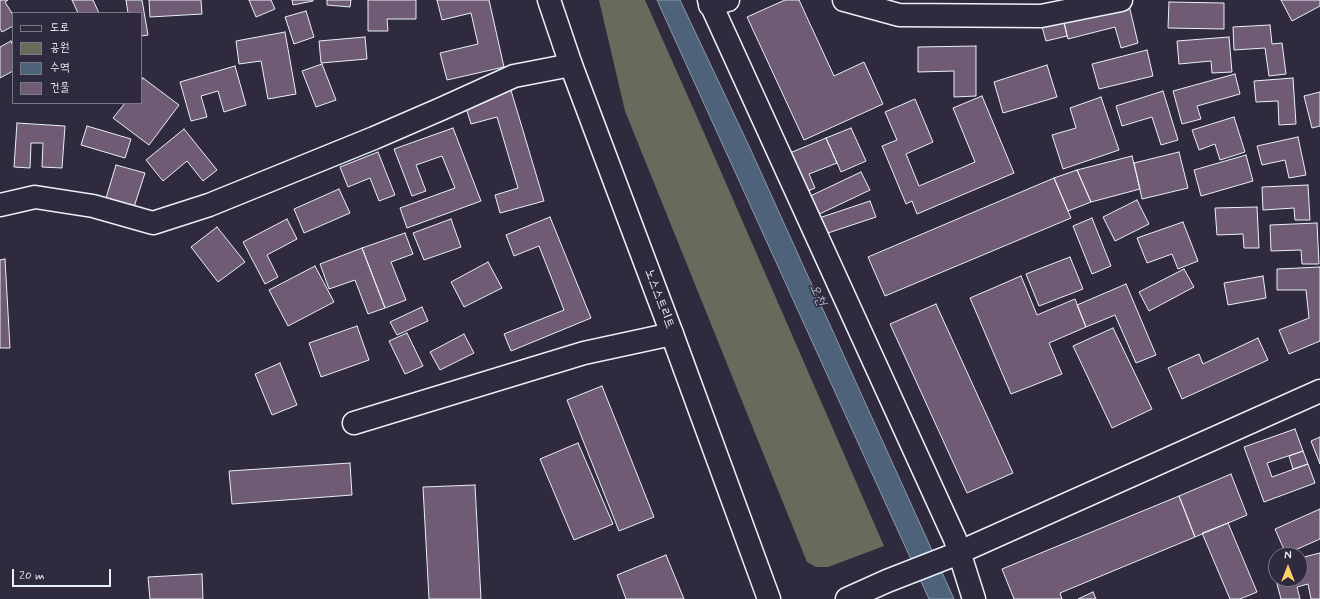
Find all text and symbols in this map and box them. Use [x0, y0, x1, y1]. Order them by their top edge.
legend [12, 12, 142, 104]
text: 도로 [50, 20, 69, 36]
text: 공원 [50, 40, 69, 56]
text: 수역 [50, 60, 69, 76]
text: 건물 [50, 80, 69, 96]
street label: 노스스트리트 [640, 267, 678, 331]
water label: 오천 [805, 281, 829, 309]
north arrow [1268, 547, 1308, 587]
text: N [1284, 549, 1292, 563]
scale bar [14, 561, 113, 587]
text: 20 m [19, 568, 45, 584]

